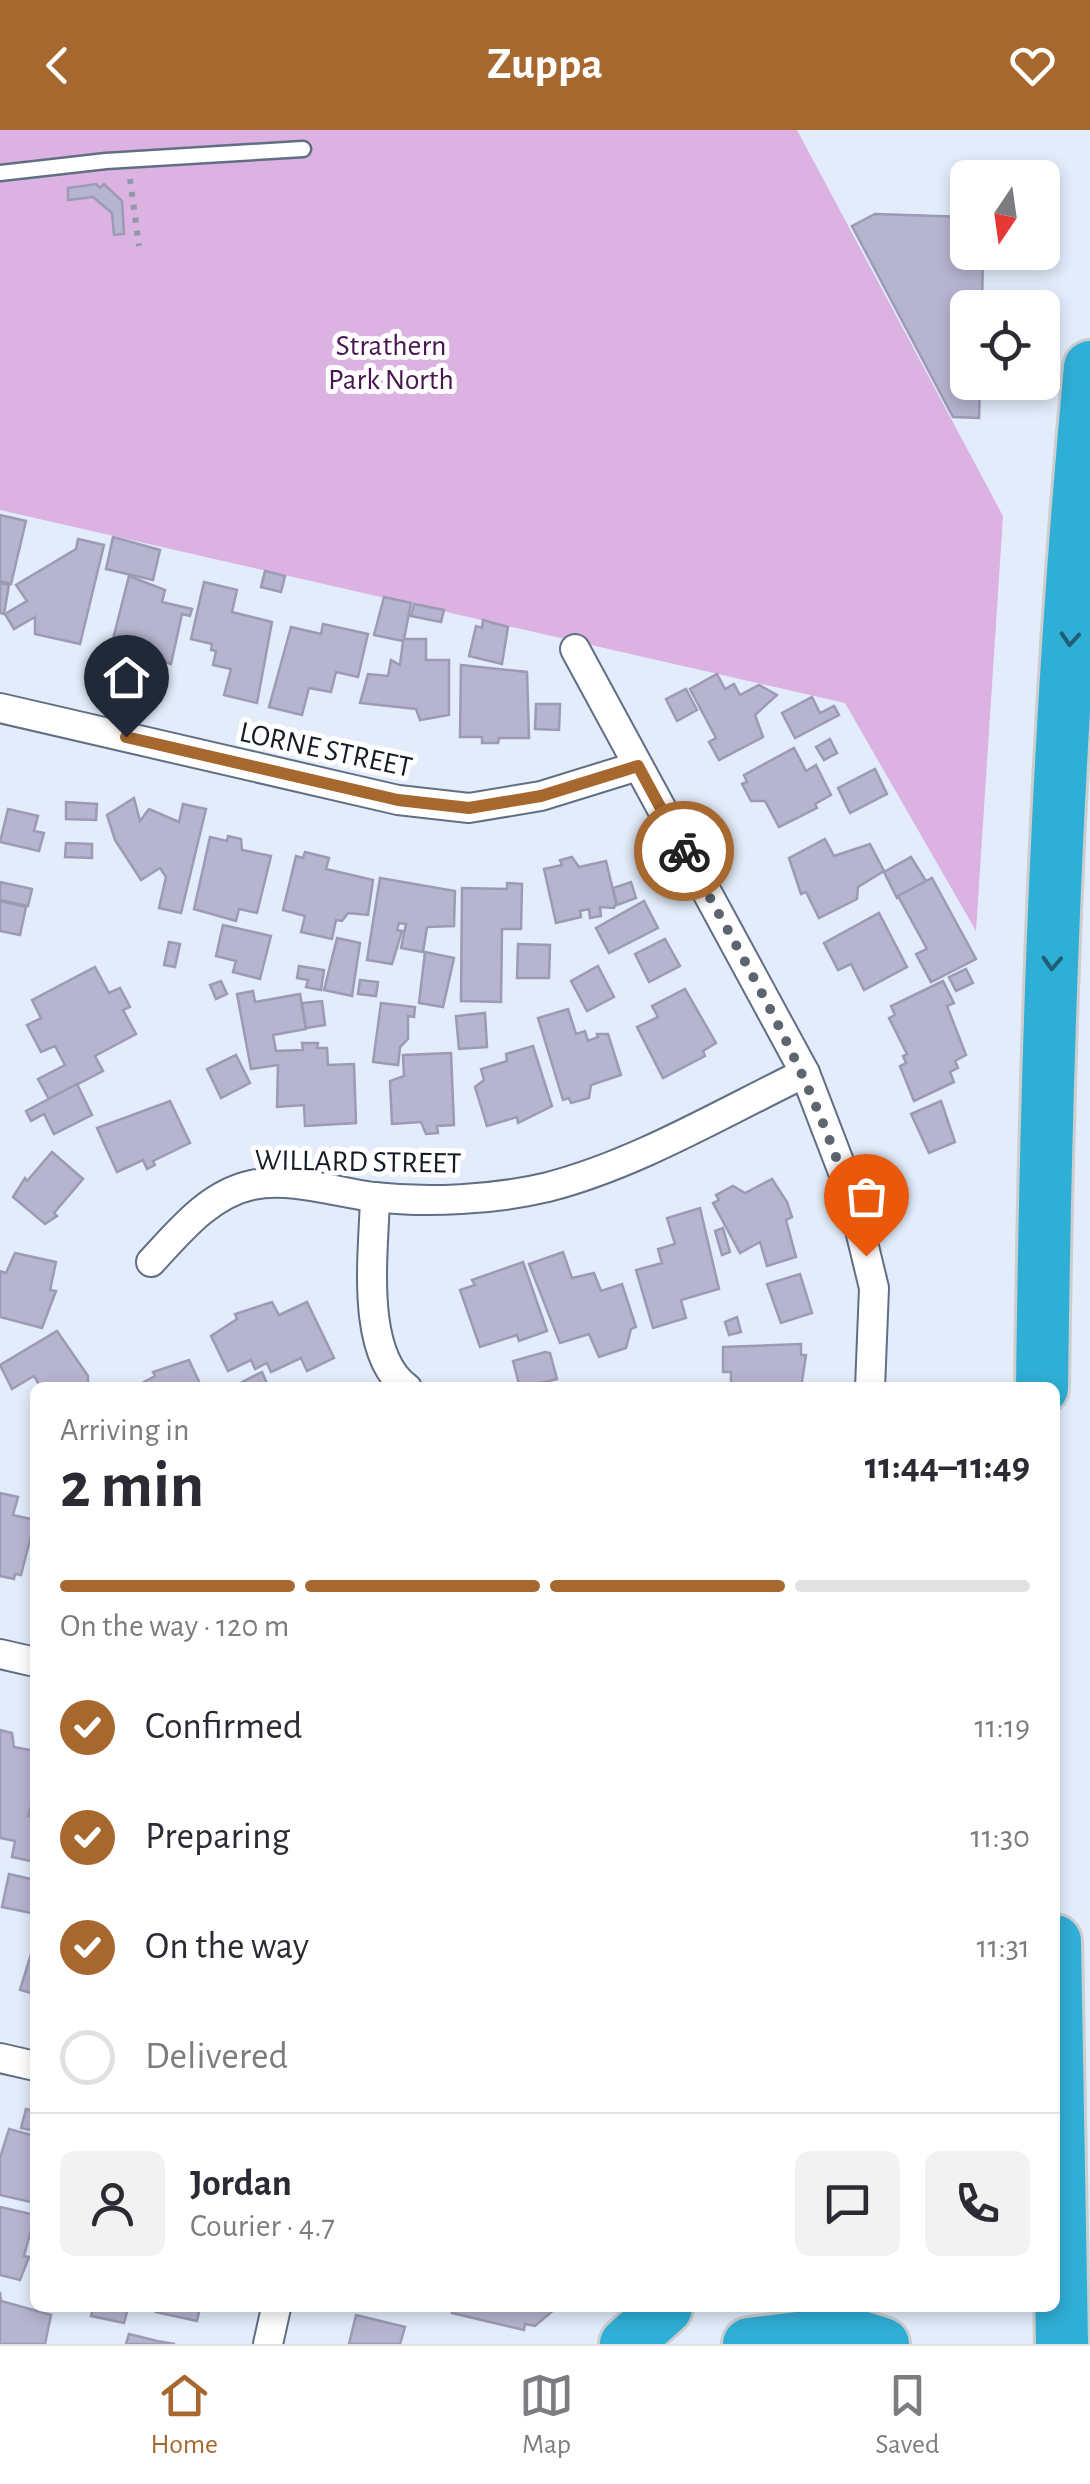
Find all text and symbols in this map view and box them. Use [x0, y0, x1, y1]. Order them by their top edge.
icon: back [30, 38, 85, 93]
icon: heart [1005, 38, 1060, 93]
text: Zuppa [487, 42, 603, 87]
north arrow [950, 160, 1060, 270]
map controls [950, 160, 1060, 400]
button: locate [950, 290, 1060, 400]
park label: Strathern Park North [328, 331, 454, 395]
one-way arrow [1060, 631, 1082, 647]
pin [84, 635, 169, 738]
icon: home [99, 650, 154, 705]
street label: LORNE STREET [237, 717, 415, 783]
courier [634, 801, 734, 901]
icon: bike [657, 824, 712, 879]
one-way arrow [1041, 956, 1062, 971]
street label: WILLARD STREET [254, 1145, 462, 1179]
pin [824, 1154, 909, 1257]
icon: bag [839, 1169, 894, 1224]
text: Arriving in [60, 1414, 189, 1446]
text: 11:44–11:49 [865, 1448, 1030, 1486]
text: 2 min [60, 1454, 204, 1519]
text: On the way · 120 m [60, 1610, 289, 1642]
icon: check [60, 1700, 115, 1755]
text: Confirmed [145, 1708, 302, 1746]
text: 11:19 [975, 1711, 1030, 1743]
icon: check [60, 1810, 115, 1865]
text: Preparing [145, 1818, 290, 1856]
text: 11:30 [971, 1821, 1030, 1853]
icon: check [60, 1920, 115, 1975]
text: On the way [145, 1928, 309, 1966]
text: 11:31 [976, 1931, 1030, 1963]
text: Delivered [145, 2038, 288, 2076]
button: person [60, 2151, 165, 2256]
button: chat [795, 2151, 900, 2256]
button: phone [925, 2151, 1030, 2256]
text: Jordan [190, 2165, 292, 2203]
text: Courier · 4.7 [190, 2210, 335, 2242]
tab: Home [151, 2368, 218, 2462]
tab: Map [519, 2368, 574, 2462]
tab: Saved [875, 2368, 939, 2462]

